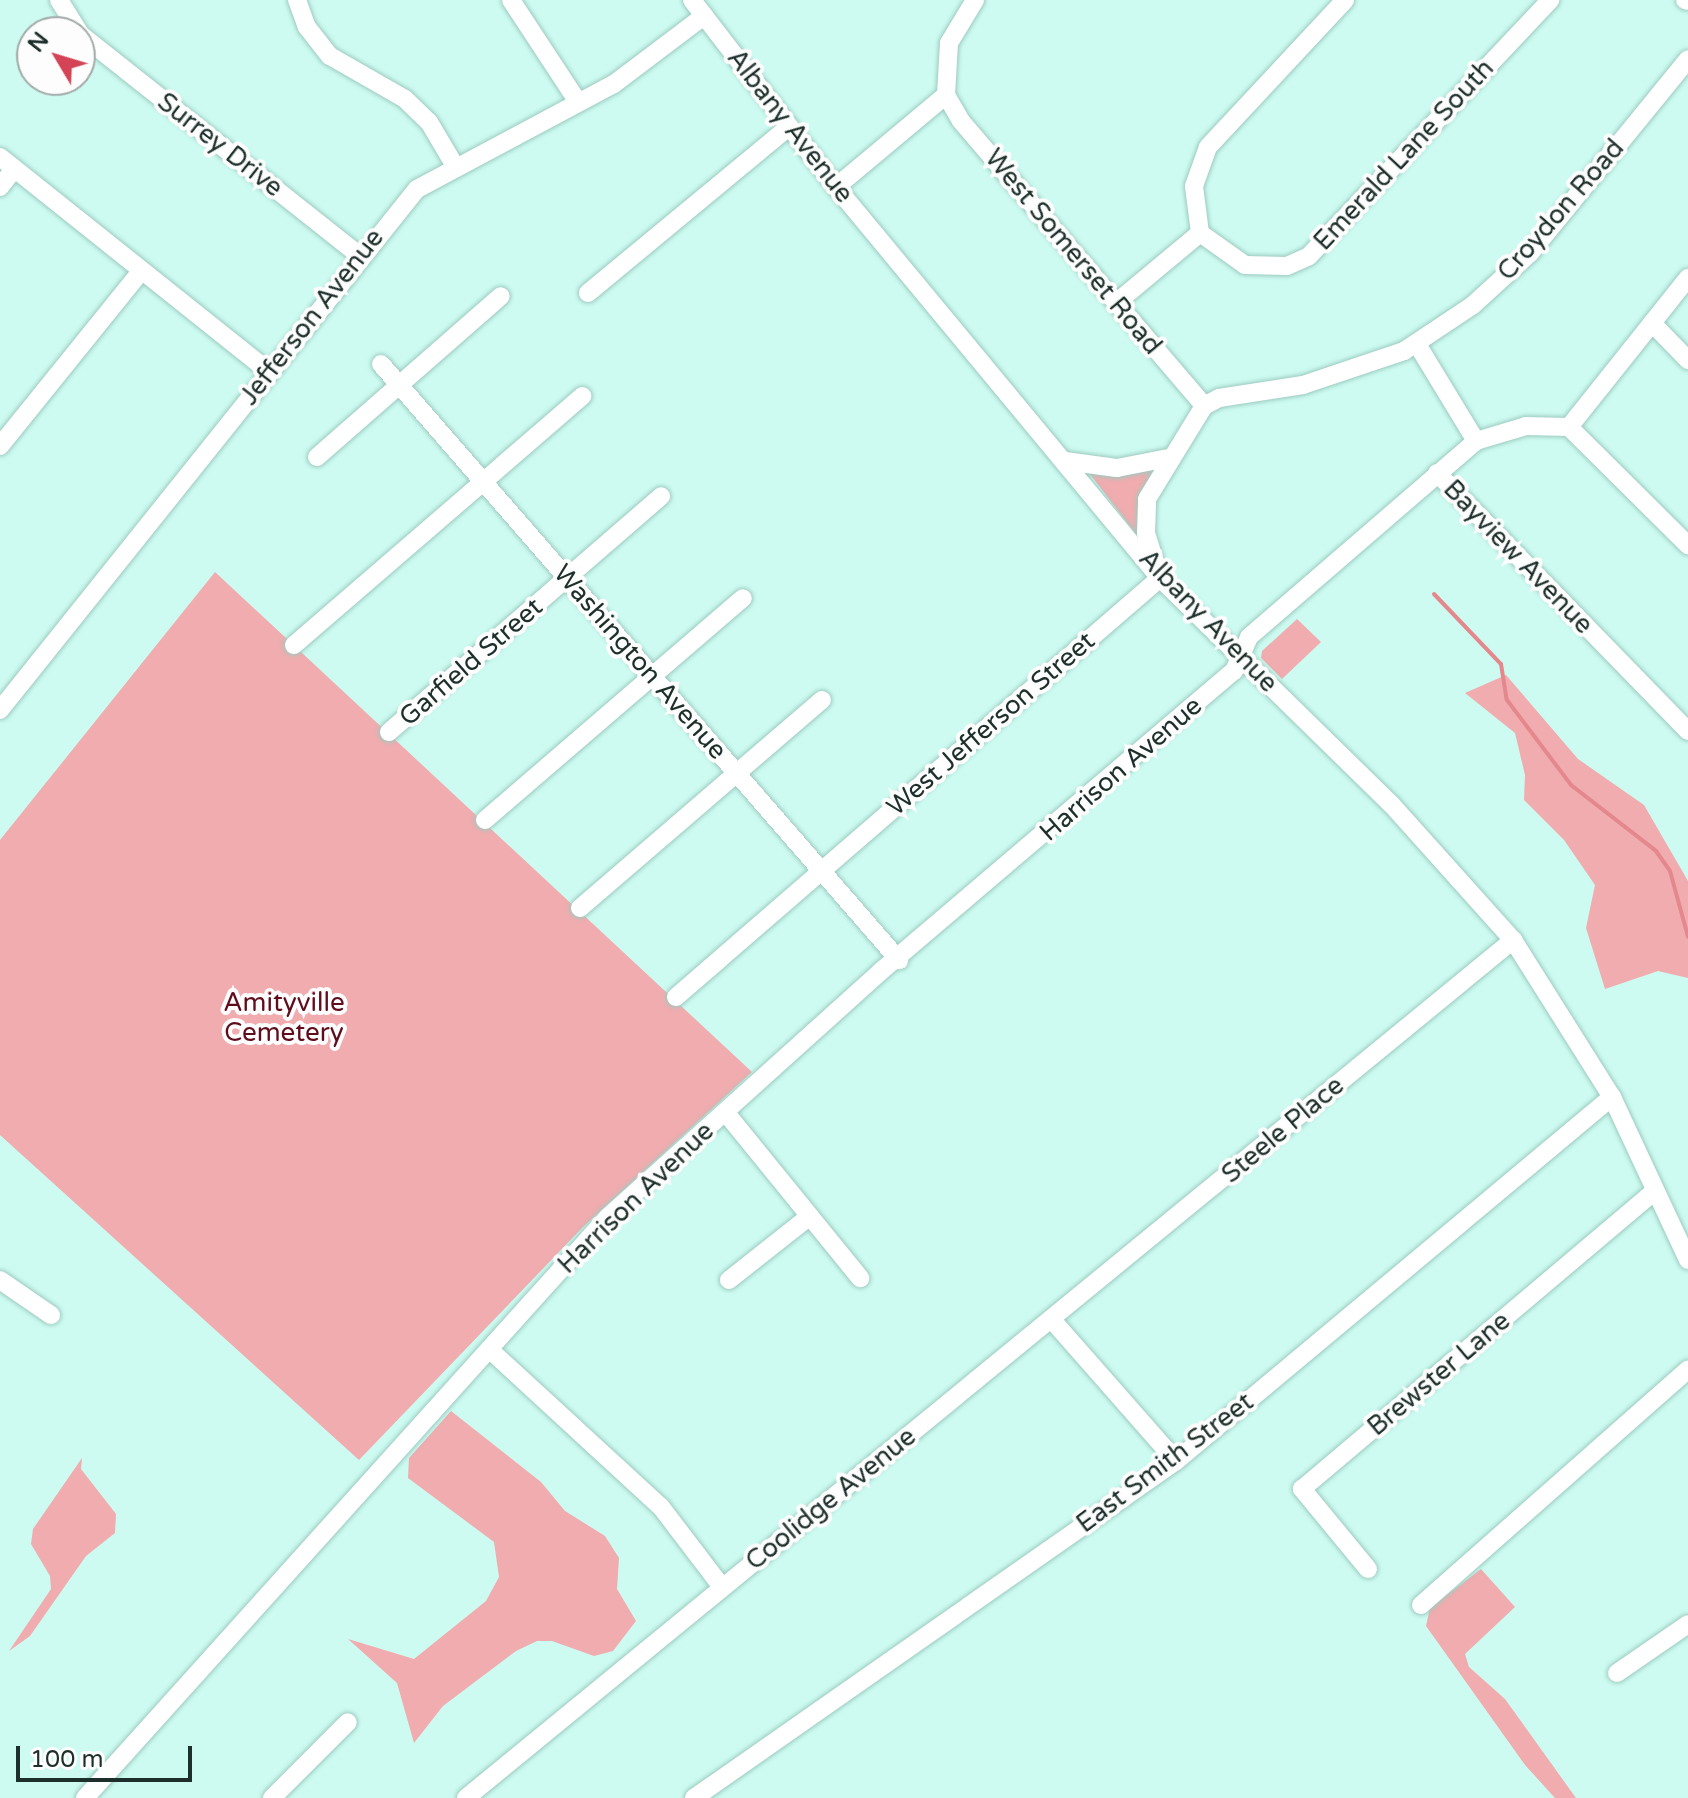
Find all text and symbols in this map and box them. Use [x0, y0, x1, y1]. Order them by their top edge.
north arrow [16, 16, 96, 96]
text: N [23, 27, 54, 57]
street label: Albany Avenue [720, 43, 860, 209]
street label: Emerald Lane South [1308, 53, 1500, 257]
street label: Surrey Drive [151, 86, 289, 204]
street label: Croydon Road [1491, 133, 1631, 287]
street label: West Somerset Road [978, 143, 1168, 361]
street label: Jefferson Avenue [234, 223, 390, 411]
street label: Bayview Avenue [1437, 474, 1599, 640]
street label: Albany Avenue [1132, 543, 1284, 699]
street label: Washington Avenue [547, 558, 733, 766]
street label: Garfield Street [393, 591, 549, 733]
street label: West Jefferson Street [881, 625, 1101, 823]
street label: Harrison Avenue [1034, 690, 1208, 848]
park label: Amityville Cemetery [223, 987, 345, 1048]
street label: Steele Place [1216, 1070, 1350, 1190]
street label: Harrison Avenue [552, 1116, 720, 1280]
street label: Brewster Lane [1361, 1305, 1517, 1443]
street label: East Smith Street [1071, 1386, 1259, 1540]
street label: Coolidge Avenue [740, 1421, 922, 1577]
scale bar [20, 1730, 196, 1780]
text: 100 m [30, 1745, 104, 1774]

